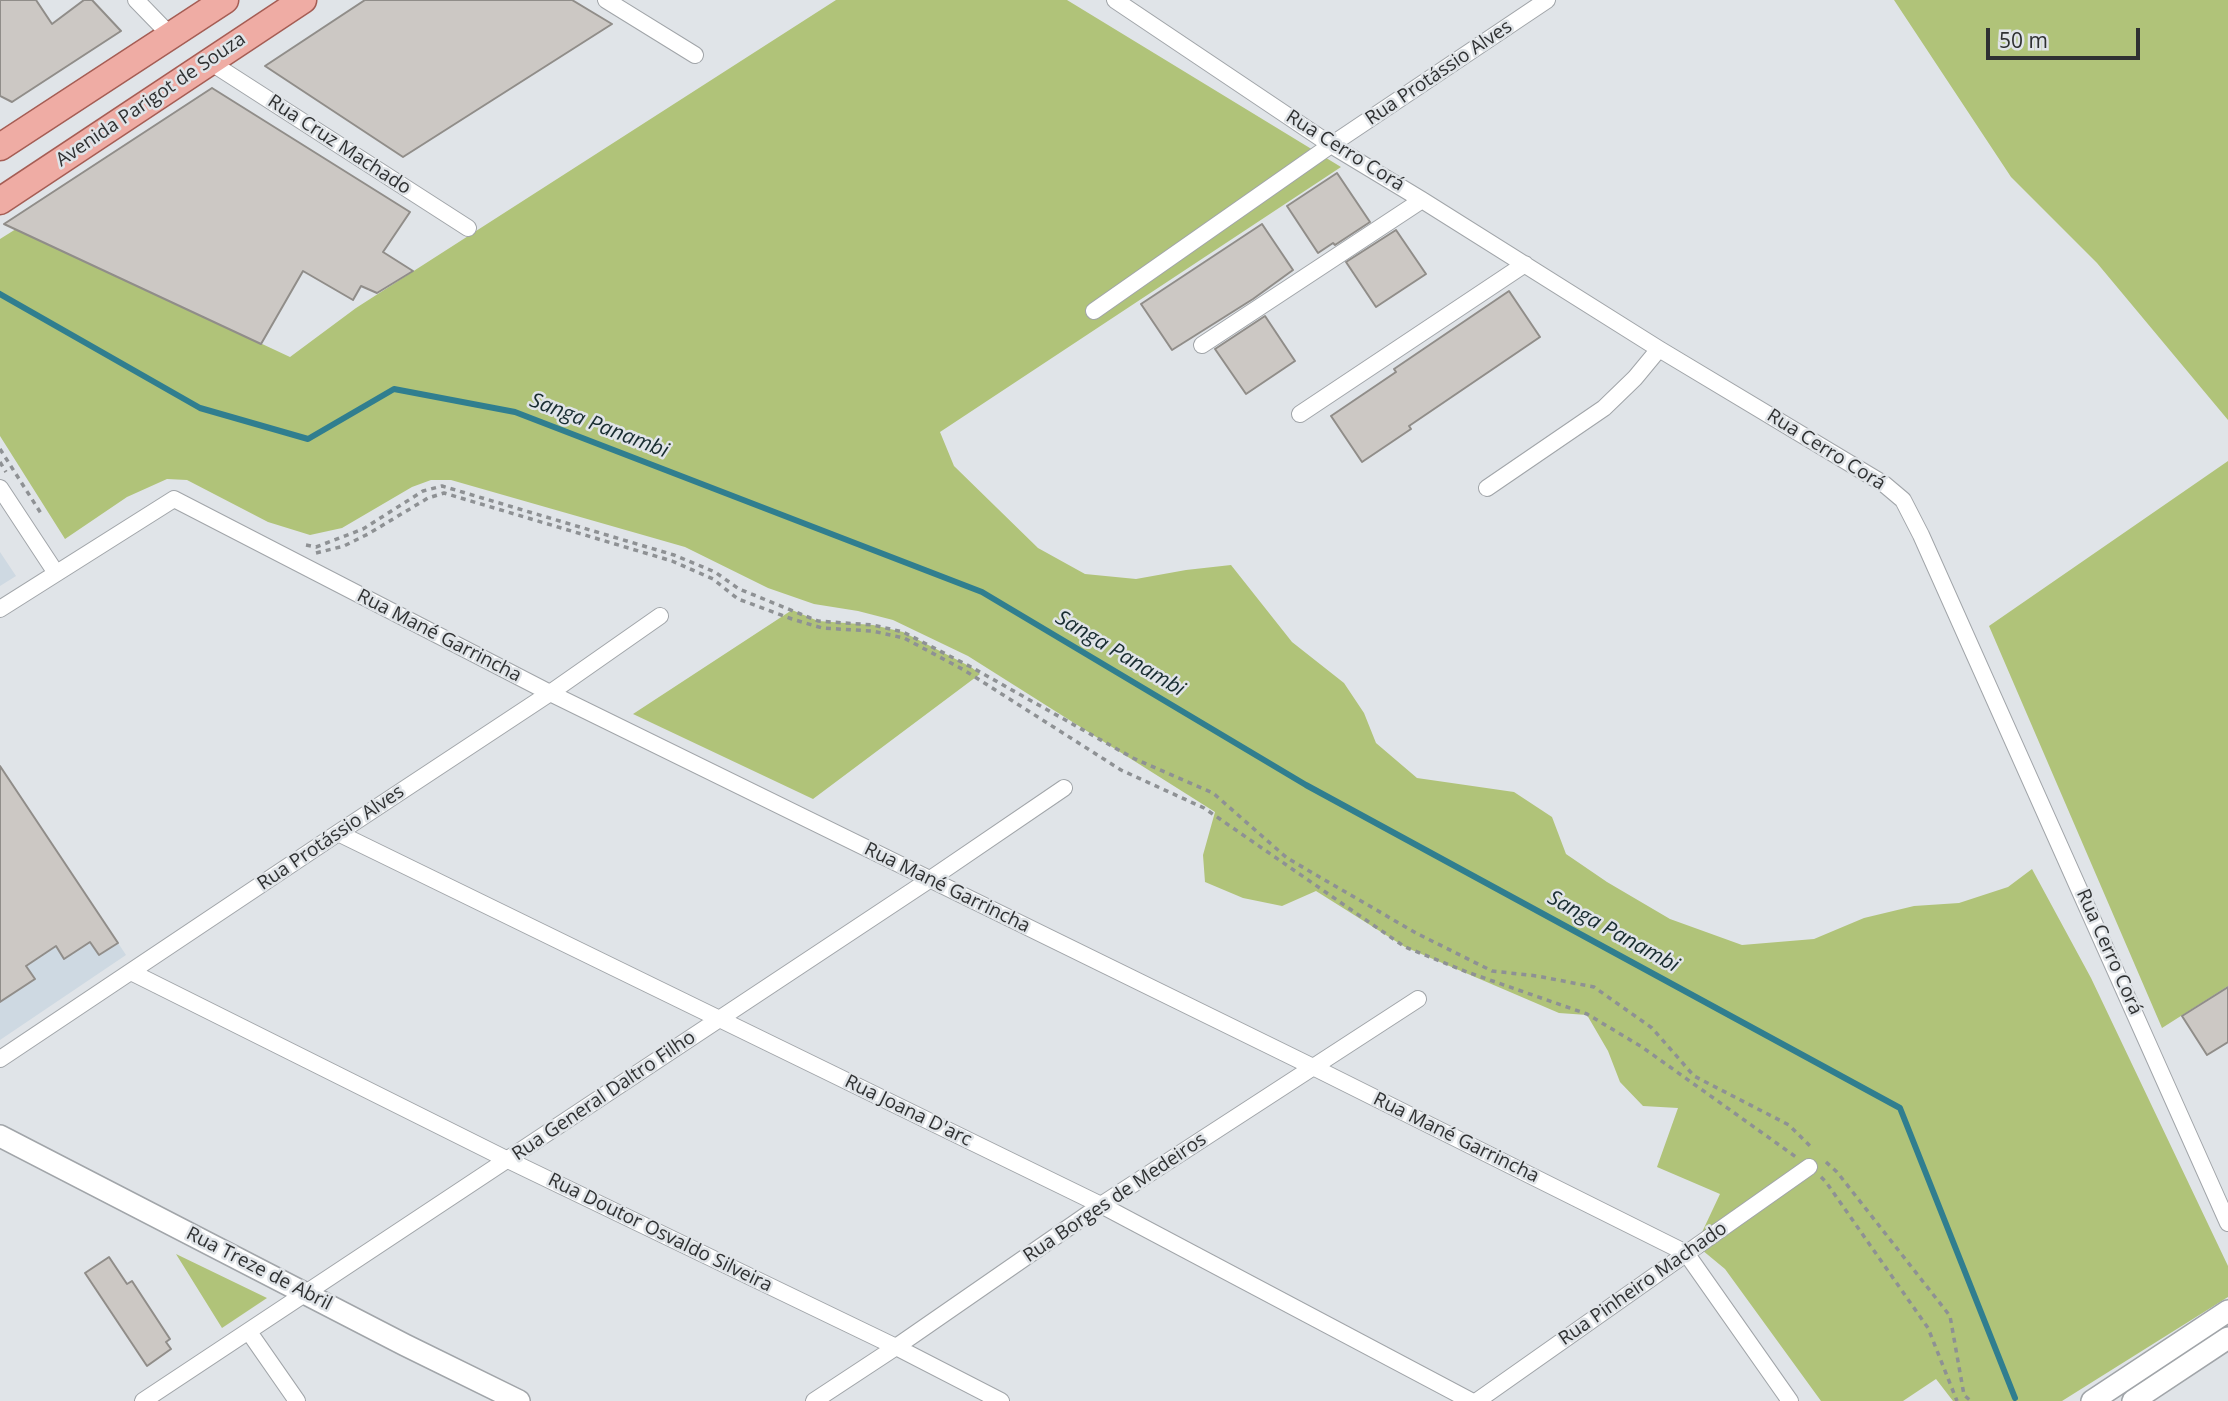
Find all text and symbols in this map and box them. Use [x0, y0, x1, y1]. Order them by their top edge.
scale bar [1990, 14, 2144, 58]
street label: Rua Protássio Alves [1361, 15, 1517, 131]
text: 50 m [1999, 26, 2048, 54]
street label: Avenida Parigot de Souza [52, 28, 250, 172]
street label: Rua Cruz Machado [263, 90, 415, 200]
street label: Rua Cerro Corá [1282, 106, 1408, 196]
water label: Sanga Panambi [526, 388, 672, 464]
street label: Rua Cerro Corá [1763, 405, 1889, 495]
street label: Rua Mané Garrincha [353, 585, 525, 687]
water label: Sanga Panambi [1051, 606, 1189, 702]
street label: Rua Protássio Alves [253, 780, 409, 896]
street label: Rua Mané Garrincha [860, 838, 1034, 938]
water label: Sanga Panambi [1543, 886, 1683, 978]
street label: Rua Cerro Corá [2071, 886, 2147, 1018]
street label: Rua General Daltro Filho [508, 1026, 700, 1166]
street label: Rua Joana D'arc [841, 1070, 975, 1152]
street label: Rua Mané Garrincha [1369, 1088, 1543, 1188]
street label: Rua Borges de Medeiros [1019, 1128, 1211, 1268]
street label: Rua Doutor Osvaldo Silveira [544, 1169, 776, 1297]
street label: Rua Pinheiro Machado [1555, 1217, 1731, 1351]
street label: Rua Treze de Abril [182, 1222, 336, 1316]

